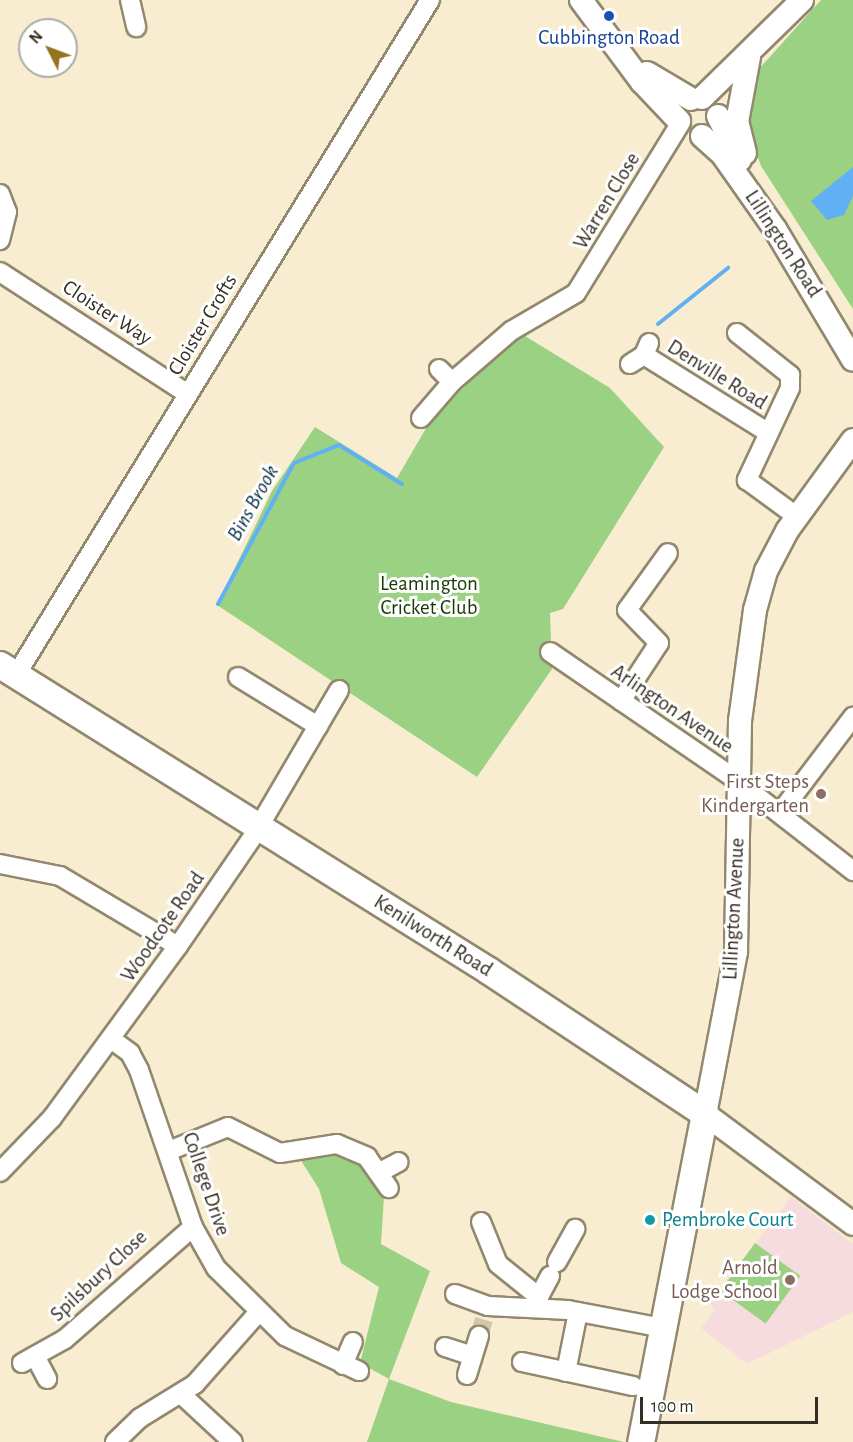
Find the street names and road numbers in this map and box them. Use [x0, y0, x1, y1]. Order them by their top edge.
street label: Warren Close [568, 148, 646, 254]
street label: Lillington Road [739, 186, 827, 302]
street label: Cloister Crofts [163, 270, 243, 380]
street label: Cloister Way [58, 275, 156, 351]
street label: Denville Road [662, 334, 772, 416]
street label: Arlington Avenue [606, 659, 738, 759]
street label: Lillington Avenue [718, 837, 750, 981]
street label: Woodcote Road [116, 867, 210, 987]
street label: Kenilworth Road [369, 889, 497, 983]
street label: College Drive [177, 1129, 235, 1239]
street label: Spilsbury Close [45, 1225, 153, 1327]

